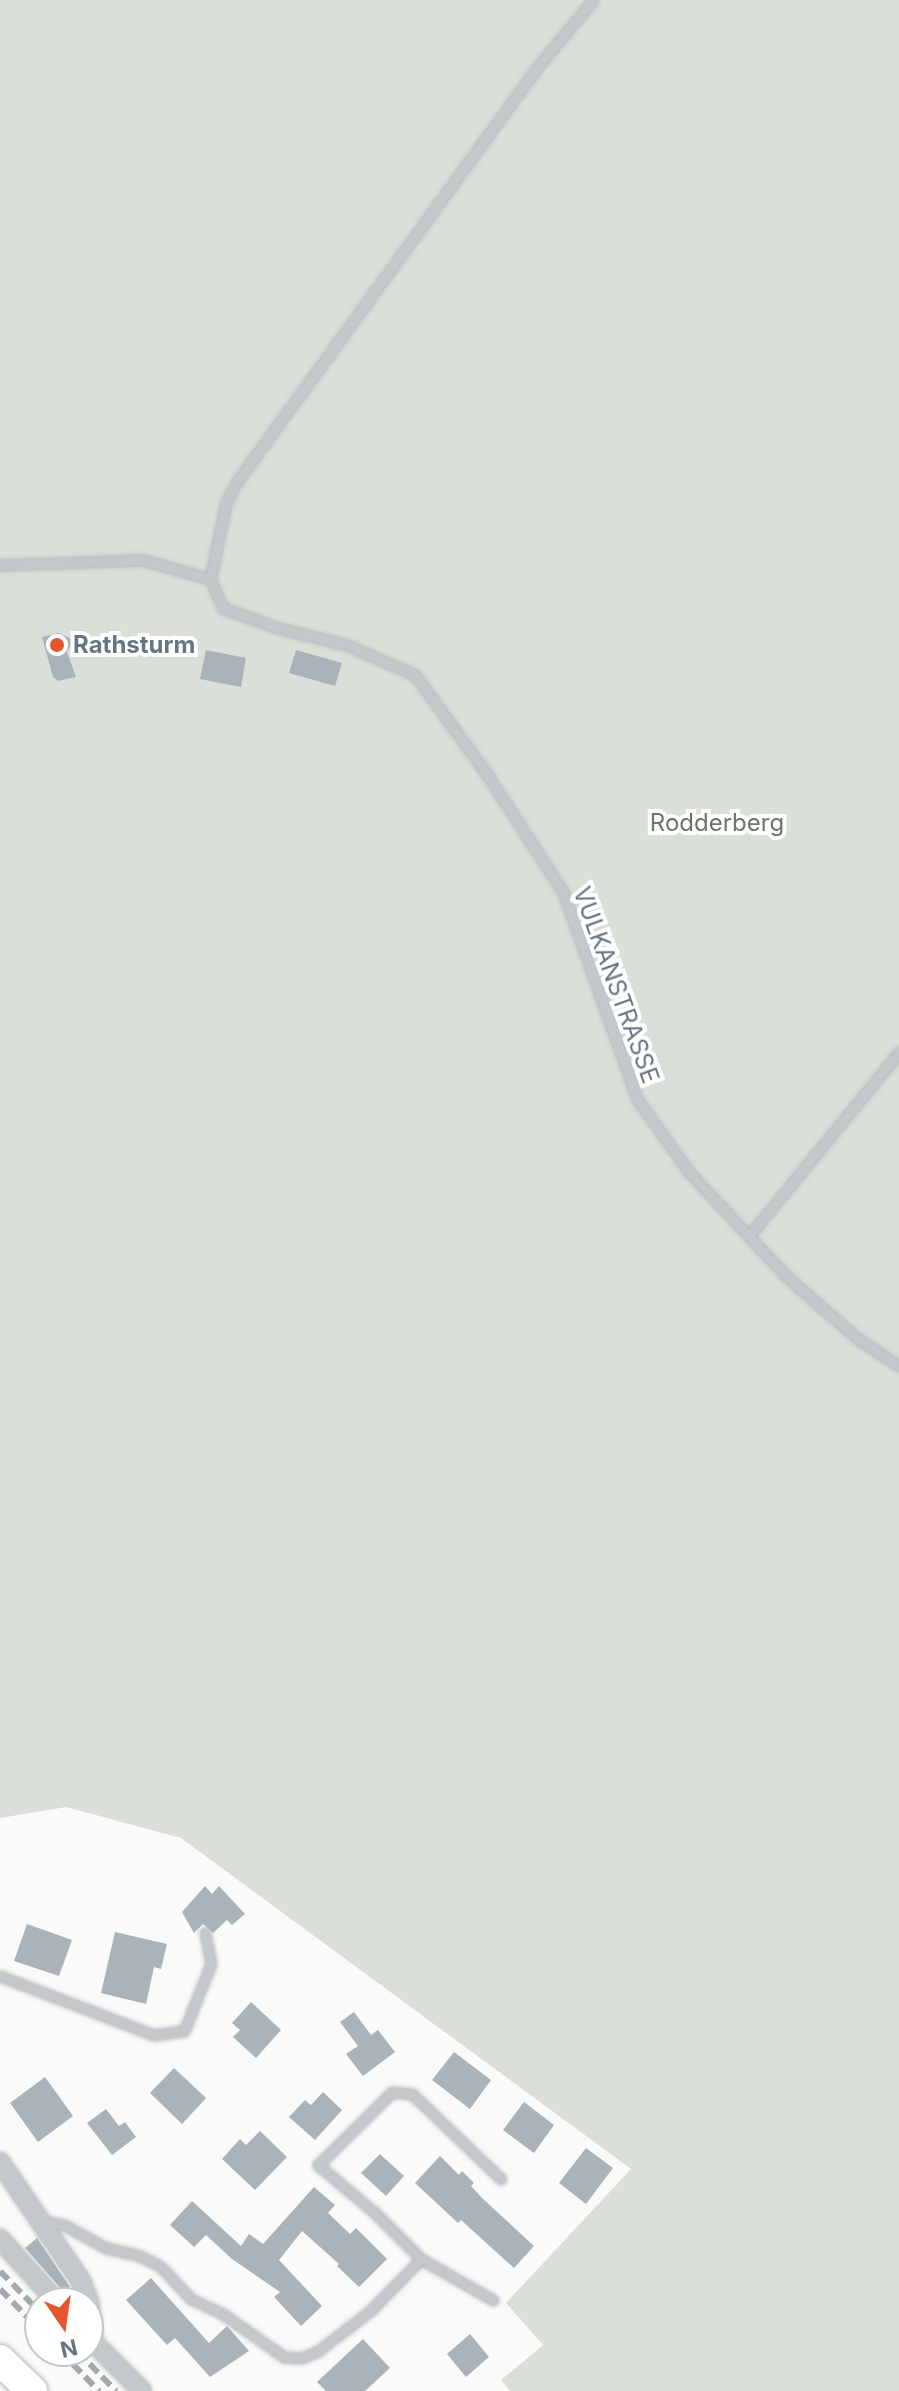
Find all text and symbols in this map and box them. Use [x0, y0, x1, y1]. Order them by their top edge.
place label: Rathsturm [73, 631, 195, 659]
marker: Rathsturm [48, 636, 66, 654]
park label: Rodderberg [650, 809, 784, 837]
street label: VULKANSTRASSE [567, 883, 665, 1087]
north arrow [24, 2287, 104, 2367]
text: N [58, 2334, 80, 2363]

